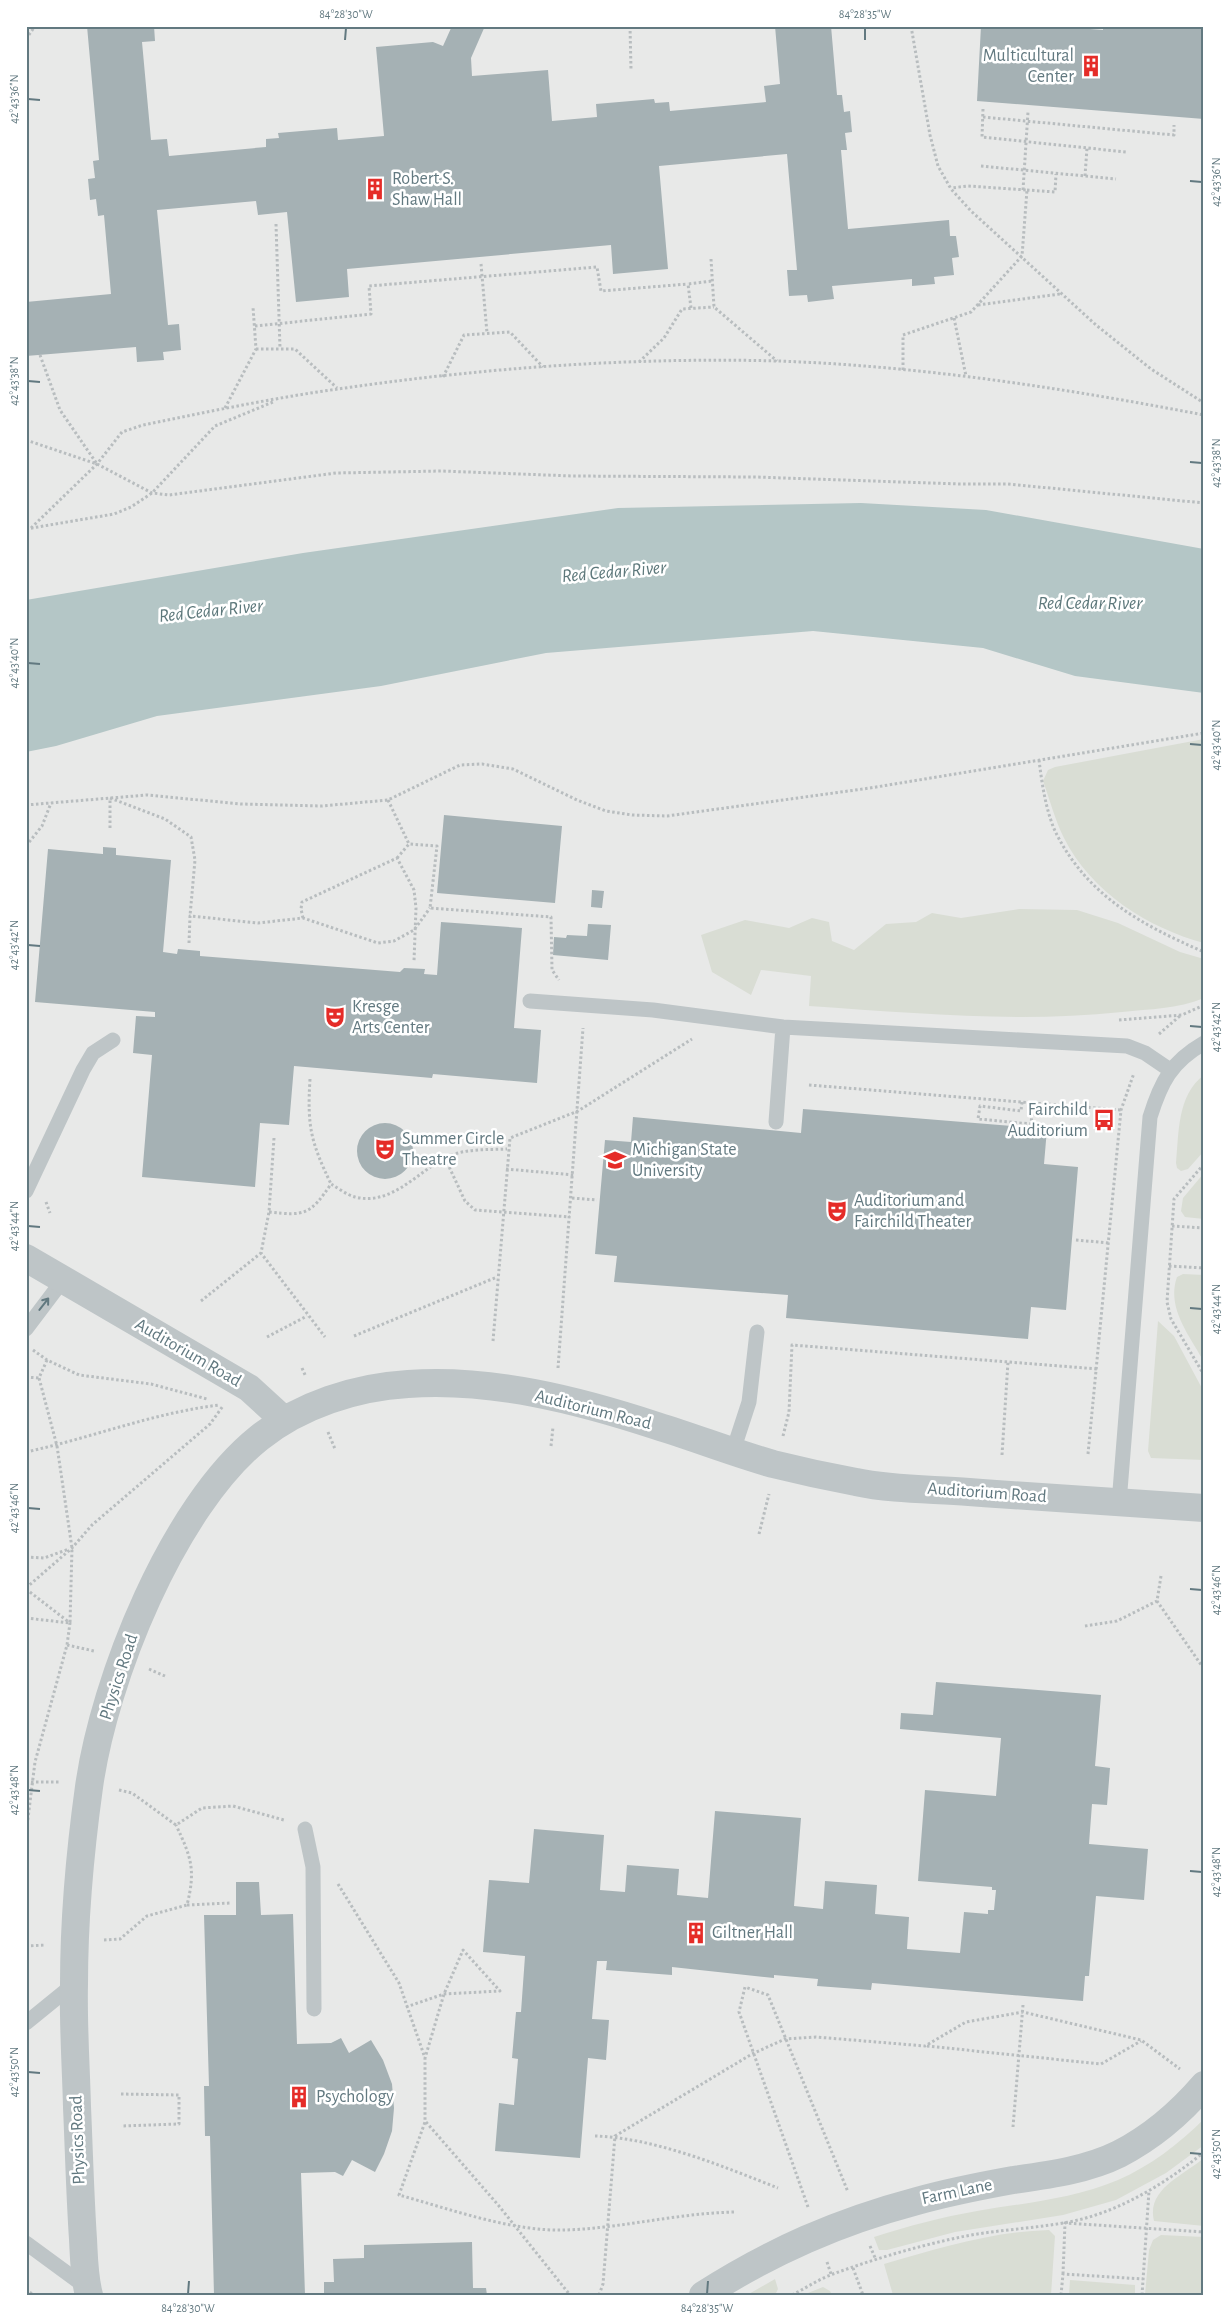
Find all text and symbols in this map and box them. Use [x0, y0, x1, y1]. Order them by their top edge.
text: 84°28'30"W [319, 8, 373, 20]
text: 84°28'35"W [839, 8, 891, 20]
place label: Multicultural Center [983, 47, 1074, 86]
building icon: Multicultural Center [1078, 53, 1104, 79]
text: 42°43'36"N [8, 74, 20, 124]
text: 42°43'36"N [1210, 157, 1222, 207]
place label: Robert S. Shaw Hall [392, 170, 462, 209]
building icon: Robert S. Shaw Hall [362, 176, 388, 202]
text: 42°43'38"N [8, 356, 20, 406]
text: 42°43'38"N [1210, 438, 1222, 488]
water label: Red Cedar River [561, 558, 668, 586]
water label: Red Cedar River [1038, 594, 1143, 613]
water label: Red Cedar River [158, 596, 265, 626]
text: 42°43'40"N [8, 637, 20, 689]
text: 42°43'40"N [1210, 719, 1222, 771]
text: 42°43'42"N [8, 920, 20, 970]
place label: Kresge Arts Center [352, 998, 430, 1037]
text: 42°43'42"N [1210, 1002, 1222, 1052]
theatre icon: Kresge Arts Center [322, 1004, 348, 1030]
place label: Fairchild Auditorium [1007, 1101, 1088, 1140]
bus stop icon: Fairchild Auditorium [1091, 1107, 1117, 1133]
place label: Summer Circle Theatre [402, 1130, 504, 1169]
theatre icon: Summer Circle Theatre [372, 1136, 398, 1162]
place label: Michigan State University [632, 1141, 736, 1180]
school or university icon: Michigan State University [602, 1147, 628, 1173]
place label: Auditorium and Fairchild Theater [854, 1192, 972, 1231]
theatre icon: Auditorium and Fairchild Theater [824, 1198, 850, 1224]
text: 42°43'44"N [8, 1201, 20, 1251]
text: 42°43'44"N [1210, 1284, 1222, 1334]
one-way arrow [39, 1298, 50, 1311]
street label: Auditorium Road [132, 1315, 244, 1391]
street label: Auditorium Road [533, 1387, 653, 1433]
street label: Auditorium Road [927, 1480, 1047, 1506]
text: 42°43'46"N [8, 1483, 20, 1533]
text: 42°43'46"N [1210, 1565, 1222, 1615]
street label: Physics Road [97, 1632, 141, 1722]
text: 42°43'48"N [8, 1765, 20, 1815]
text: 42°43'48"N [1210, 1847, 1222, 1897]
building icon: Giltner Hall [683, 1920, 709, 1946]
place label: Giltner Hall [712, 1924, 793, 1942]
text: 42°43'50"N [8, 2047, 20, 2097]
building icon: Psychology [286, 2084, 312, 2110]
place label: Psychology [316, 2088, 394, 2106]
street label: Physics Road [67, 2095, 89, 2185]
text: 42°43'50"N [1210, 2129, 1222, 2179]
street label: Farm Lane [920, 2176, 994, 2208]
text: 84°28'30"W [161, 2302, 215, 2314]
text: 84°28'35"W [681, 2302, 733, 2314]

